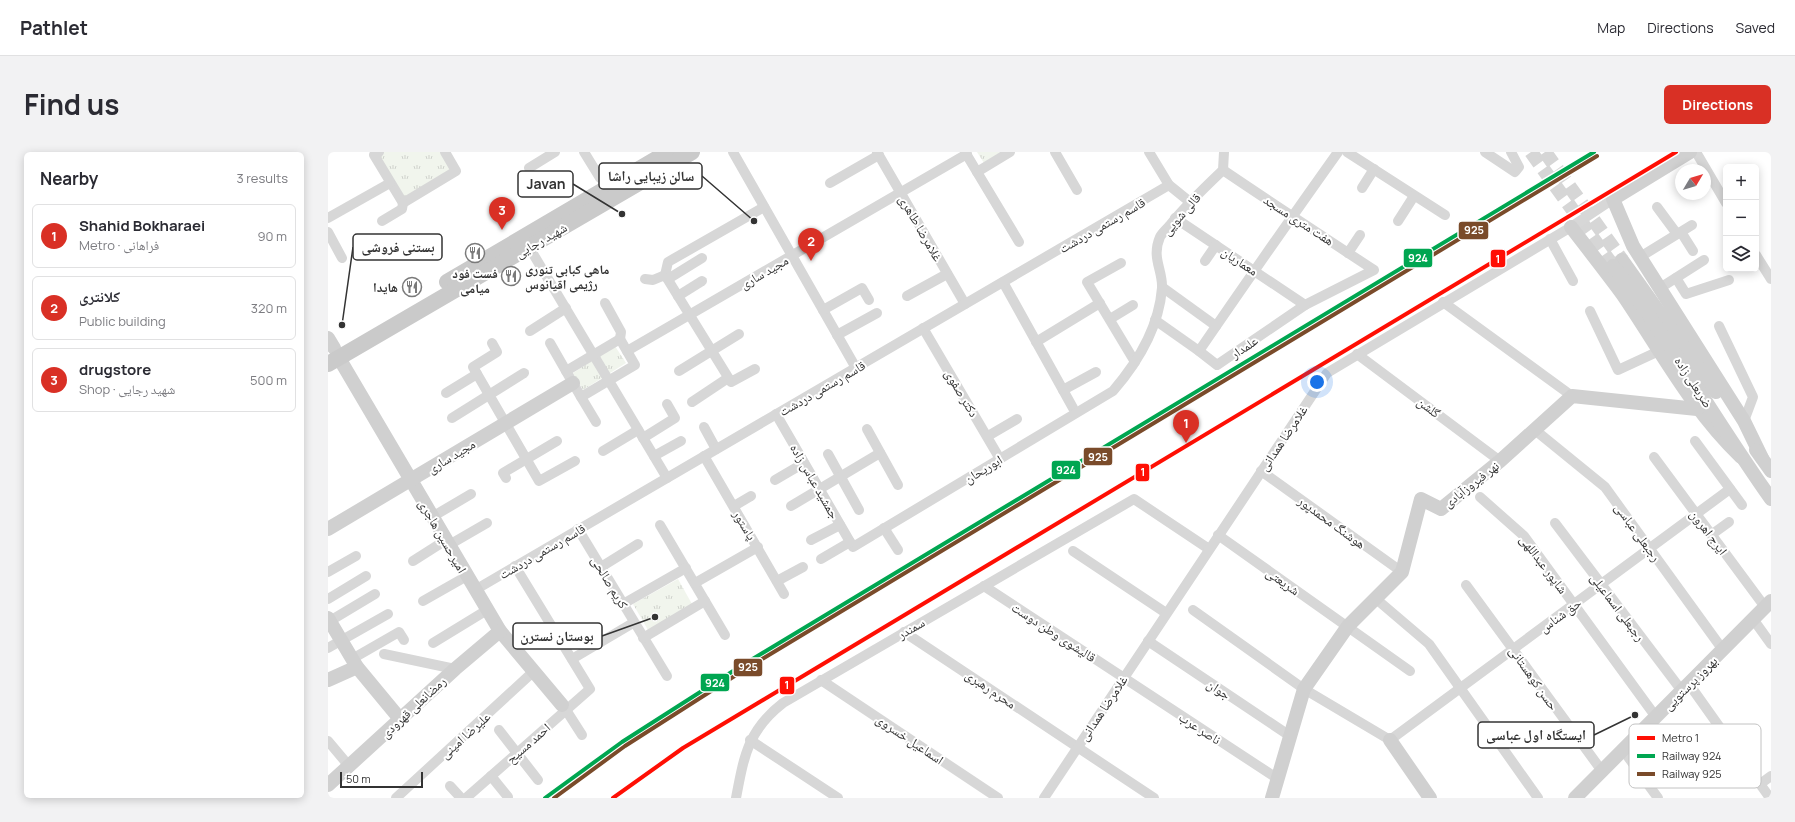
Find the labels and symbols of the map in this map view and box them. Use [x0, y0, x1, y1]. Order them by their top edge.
callout: سالن زیبایی راشا [599, 163, 702, 189]
north arrow [1675, 164, 1711, 200]
text: سالن زیبایی راشا [608, 166, 694, 185]
callout: Javan [518, 171, 573, 197]
text: Javan [527, 174, 565, 193]
street label: قالی شویی [1157, 189, 1205, 239]
street label: هفت متری مسجد [1260, 190, 1338, 250]
street label: غلامرضا طاهری [895, 192, 947, 265]
street label: قاسم رستمی دردشت [1056, 193, 1148, 257]
pin: 3 [489, 197, 515, 230]
street label: شهید رجایی [512, 218, 570, 262]
line badge: 925 [1458, 221, 1489, 240]
text: 925 [1464, 222, 1484, 237]
pin: 2 [798, 228, 824, 261]
callout: بستنی فروشی [353, 234, 442, 260]
text: بستنی فروشی [361, 237, 435, 256]
restaurant icon: فست فود میامی [464, 242, 486, 264]
street label: معماریان [1218, 242, 1262, 280]
line badge: 924 [1403, 248, 1433, 268]
line badge: 1 [1490, 249, 1506, 268]
text: 924 [1408, 250, 1428, 265]
street label: مجید ساری [737, 251, 791, 293]
text: 1 [1496, 251, 1500, 266]
place label: ماهی کبابی تنوری رژیمی اقیانوس [525, 260, 609, 293]
place label: فست فود میامی [452, 264, 498, 297]
restaurant icon: ماهی کبابی تنوری رژیمی اقیانوس [500, 265, 522, 287]
restaurant icon: هایدا [401, 276, 423, 298]
place label: هایدا [373, 278, 398, 296]
street label: علمدار [1226, 331, 1262, 363]
street label: ضربعلی زاده [1671, 353, 1717, 411]
street label: قاسم رستمی دردشت [776, 356, 868, 420]
street label: دکتر صفوی [941, 366, 983, 420]
your location [1307, 372, 1327, 392]
street label: گلشن [1414, 392, 1445, 422]
street label: غلامرضا همدانی [1254, 401, 1312, 474]
pin: 1 [1173, 410, 1199, 443]
street label: مجید ساری [424, 435, 478, 477]
street label: جمشید عباس زاده [786, 440, 844, 522]
line badge: 925 [1083, 447, 1113, 466]
text: 925 [1088, 449, 1108, 464]
street label: ابوریحان [960, 451, 1006, 487]
street label: نهر فیروزآبادی [1439, 457, 1503, 511]
line badge: 924 [1051, 460, 1081, 480]
text: 924 [1056, 462, 1076, 477]
line badge: 1 [1135, 463, 1150, 482]
text: 1 [1141, 464, 1145, 479]
street label: هوشنگ محمدپور [1294, 491, 1369, 553]
street label: امیرحسین هاجری [415, 496, 471, 576]
street label: رجبعلی عباسی [1611, 499, 1665, 565]
street label: پاستور [728, 506, 761, 544]
street label: ایرج اهرون [1685, 506, 1732, 559]
street label: قاسم رستمی دردشت [496, 519, 588, 583]
street label: شاپور عبداللهی [1516, 531, 1572, 597]
street label: کریم صالحی [587, 552, 633, 612]
street label: شریعتی [1263, 563, 1303, 599]
street label: رجبعلی اسماعیلی [1586, 569, 1650, 645]
street label: حق شناس [1535, 594, 1585, 636]
street label: قالیشوی وطن دوست [1008, 598, 1100, 666]
street label: سمندر [893, 613, 928, 644]
callout: بوستان نسترن [513, 623, 602, 649]
text: بوستان نسترن [520, 626, 594, 645]
street label: حسن کوهستانی [1505, 642, 1563, 714]
street label: بهروز پرستویی [1659, 652, 1721, 714]
line badge: 925 [733, 658, 763, 677]
text: 925 [738, 659, 758, 674]
street label: محرم رهبری [962, 665, 1020, 713]
street label: غلامرضا همدانی [1074, 671, 1132, 744]
street label: رمضانعلی قهرودی [376, 672, 450, 742]
line badge: 924 [700, 673, 730, 692]
text: 924 [705, 675, 725, 690]
street label: جوان [1204, 675, 1234, 703]
line badge: 1 [779, 676, 795, 695]
text: 1 [785, 677, 789, 692]
street label: علیرضا امینی [436, 707, 494, 763]
street label: ناصر عرب [1175, 708, 1225, 748]
street label: اسماعیل خسروی [873, 710, 947, 768]
street label: احمد مسیح [502, 719, 555, 768]
callout: ایستگاه اول عباسی [1478, 722, 1594, 748]
legend [1629, 724, 1761, 788]
text: ایستگاه اول عباسی [1486, 725, 1586, 744]
text: Metro 1 [1662, 730, 1699, 745]
text: Railway 924 [1662, 748, 1721, 763]
text: Railway 925 [1662, 766, 1722, 781]
scale bar [340, 770, 423, 789]

